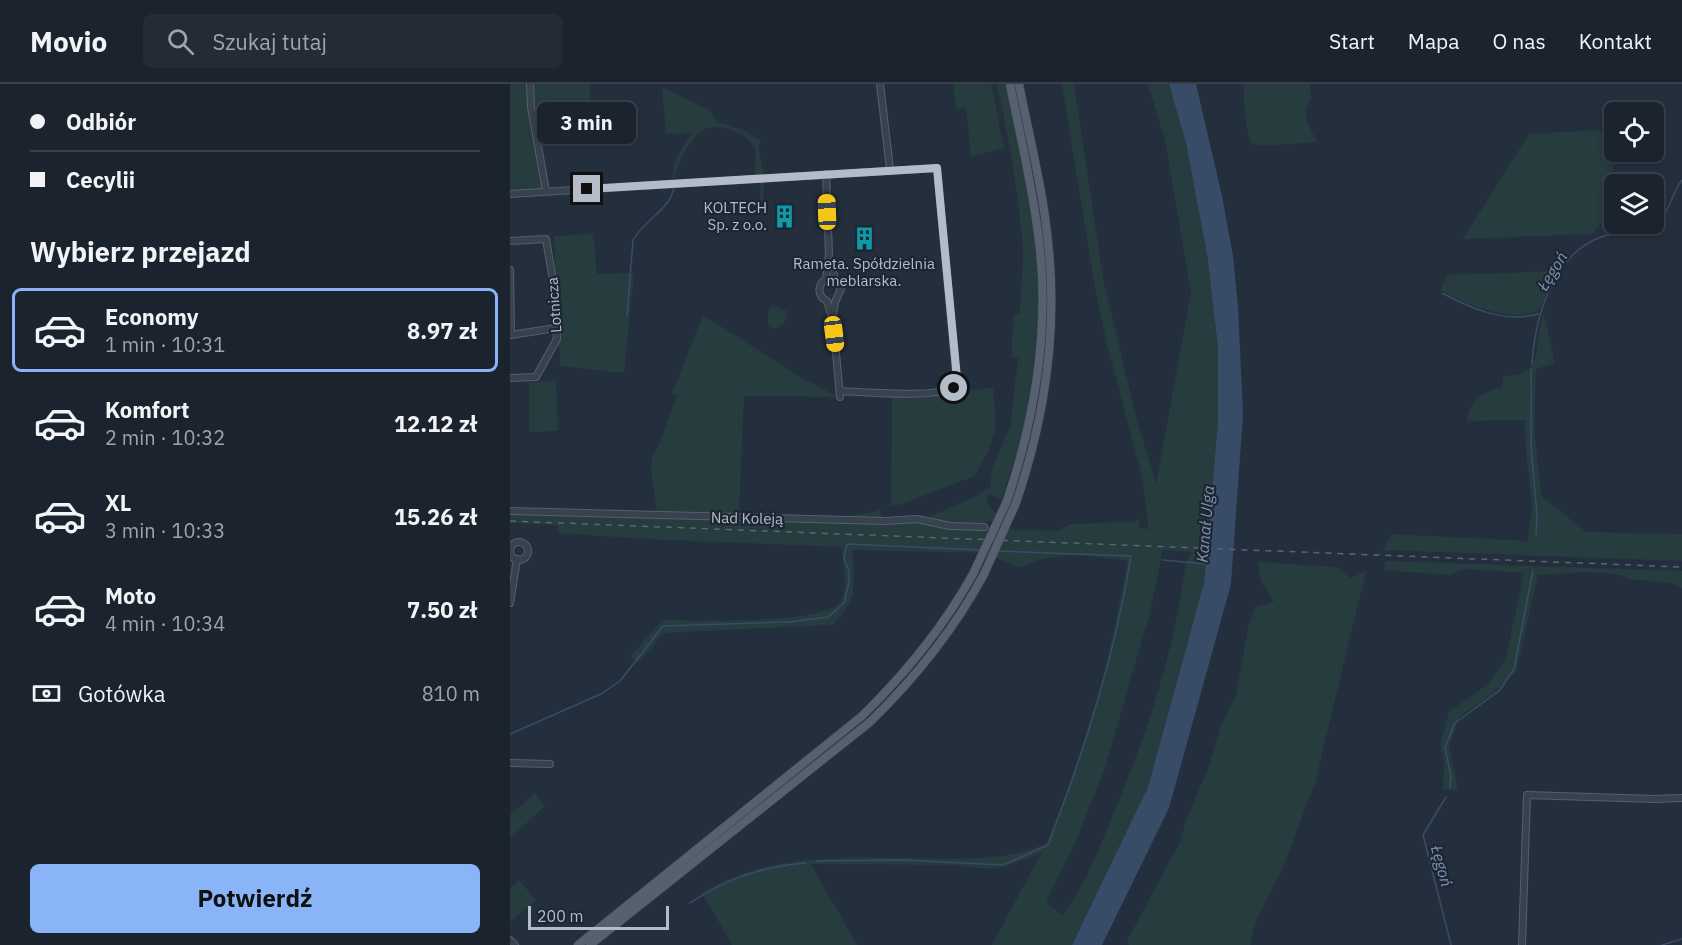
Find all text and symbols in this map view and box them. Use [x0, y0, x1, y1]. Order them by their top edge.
search box [143, 14, 563, 68]
text: Movio [30, 23, 107, 60]
icon: search [164, 25, 197, 58]
text: Szukaj tutaj [212, 27, 327, 56]
text: Start [1329, 27, 1375, 55]
text: Mapa [1408, 27, 1460, 55]
text: O nas [1493, 27, 1546, 55]
text: Kontakt [1579, 27, 1652, 55]
callout: 3 min [538, 102, 637, 144]
map controls [1604, 102, 1664, 234]
button: locate [1604, 102, 1664, 162]
text: Odbiór [66, 107, 136, 136]
text: 3 min [560, 109, 613, 136]
text: Cecylii [66, 165, 135, 194]
button: layers [1604, 174, 1664, 234]
route end [573, 175, 600, 202]
car [817, 194, 837, 230]
place label: KOLTECH Sp. z o.o. [704, 198, 767, 234]
building icon: KOLTECH Sp. z o.o. [772, 203, 798, 229]
building icon: Rameta. Spółdzielnia meblarska. [851, 226, 877, 252]
text: Wybierz przejazd [30, 234, 251, 269]
water label: Łęgoń [1532, 248, 1572, 295]
place label: Rameta. Spółdzielnia meblarska. [793, 254, 935, 290]
street label: Lotnicza [543, 276, 565, 334]
text: Economy [105, 302, 199, 331]
icon: car [33, 303, 87, 357]
car [823, 315, 845, 353]
text: 8.97 zł [407, 316, 477, 345]
text: 1 min · 10:31 [105, 331, 225, 358]
route start [940, 374, 967, 401]
text: Komfort [105, 395, 190, 424]
icon: car [33, 396, 87, 450]
text: 12.12 zł [394, 409, 477, 438]
text: 2 min · 10:32 [105, 424, 225, 451]
water label: Kanał Ulga [1192, 485, 1218, 563]
text: XL [105, 488, 131, 517]
icon: car [33, 489, 87, 543]
text: 15.26 zł [394, 502, 477, 531]
street label: Nad Koleją [711, 508, 783, 528]
text: 3 min · 10:33 [105, 517, 225, 544]
text: Moto [105, 581, 156, 610]
icon: car [33, 582, 87, 636]
text: 7.50 zł [407, 595, 477, 624]
text: 4 min · 10:34 [105, 610, 225, 637]
icon: cash [30, 677, 63, 710]
text: Gotówka [78, 679, 166, 708]
text: 810 m [422, 680, 480, 707]
water label: Łęgoń [1427, 842, 1457, 889]
button: Potwierdź [30, 864, 480, 933]
scale bar [528, 903, 669, 930]
text: 200 m [537, 906, 584, 926]

